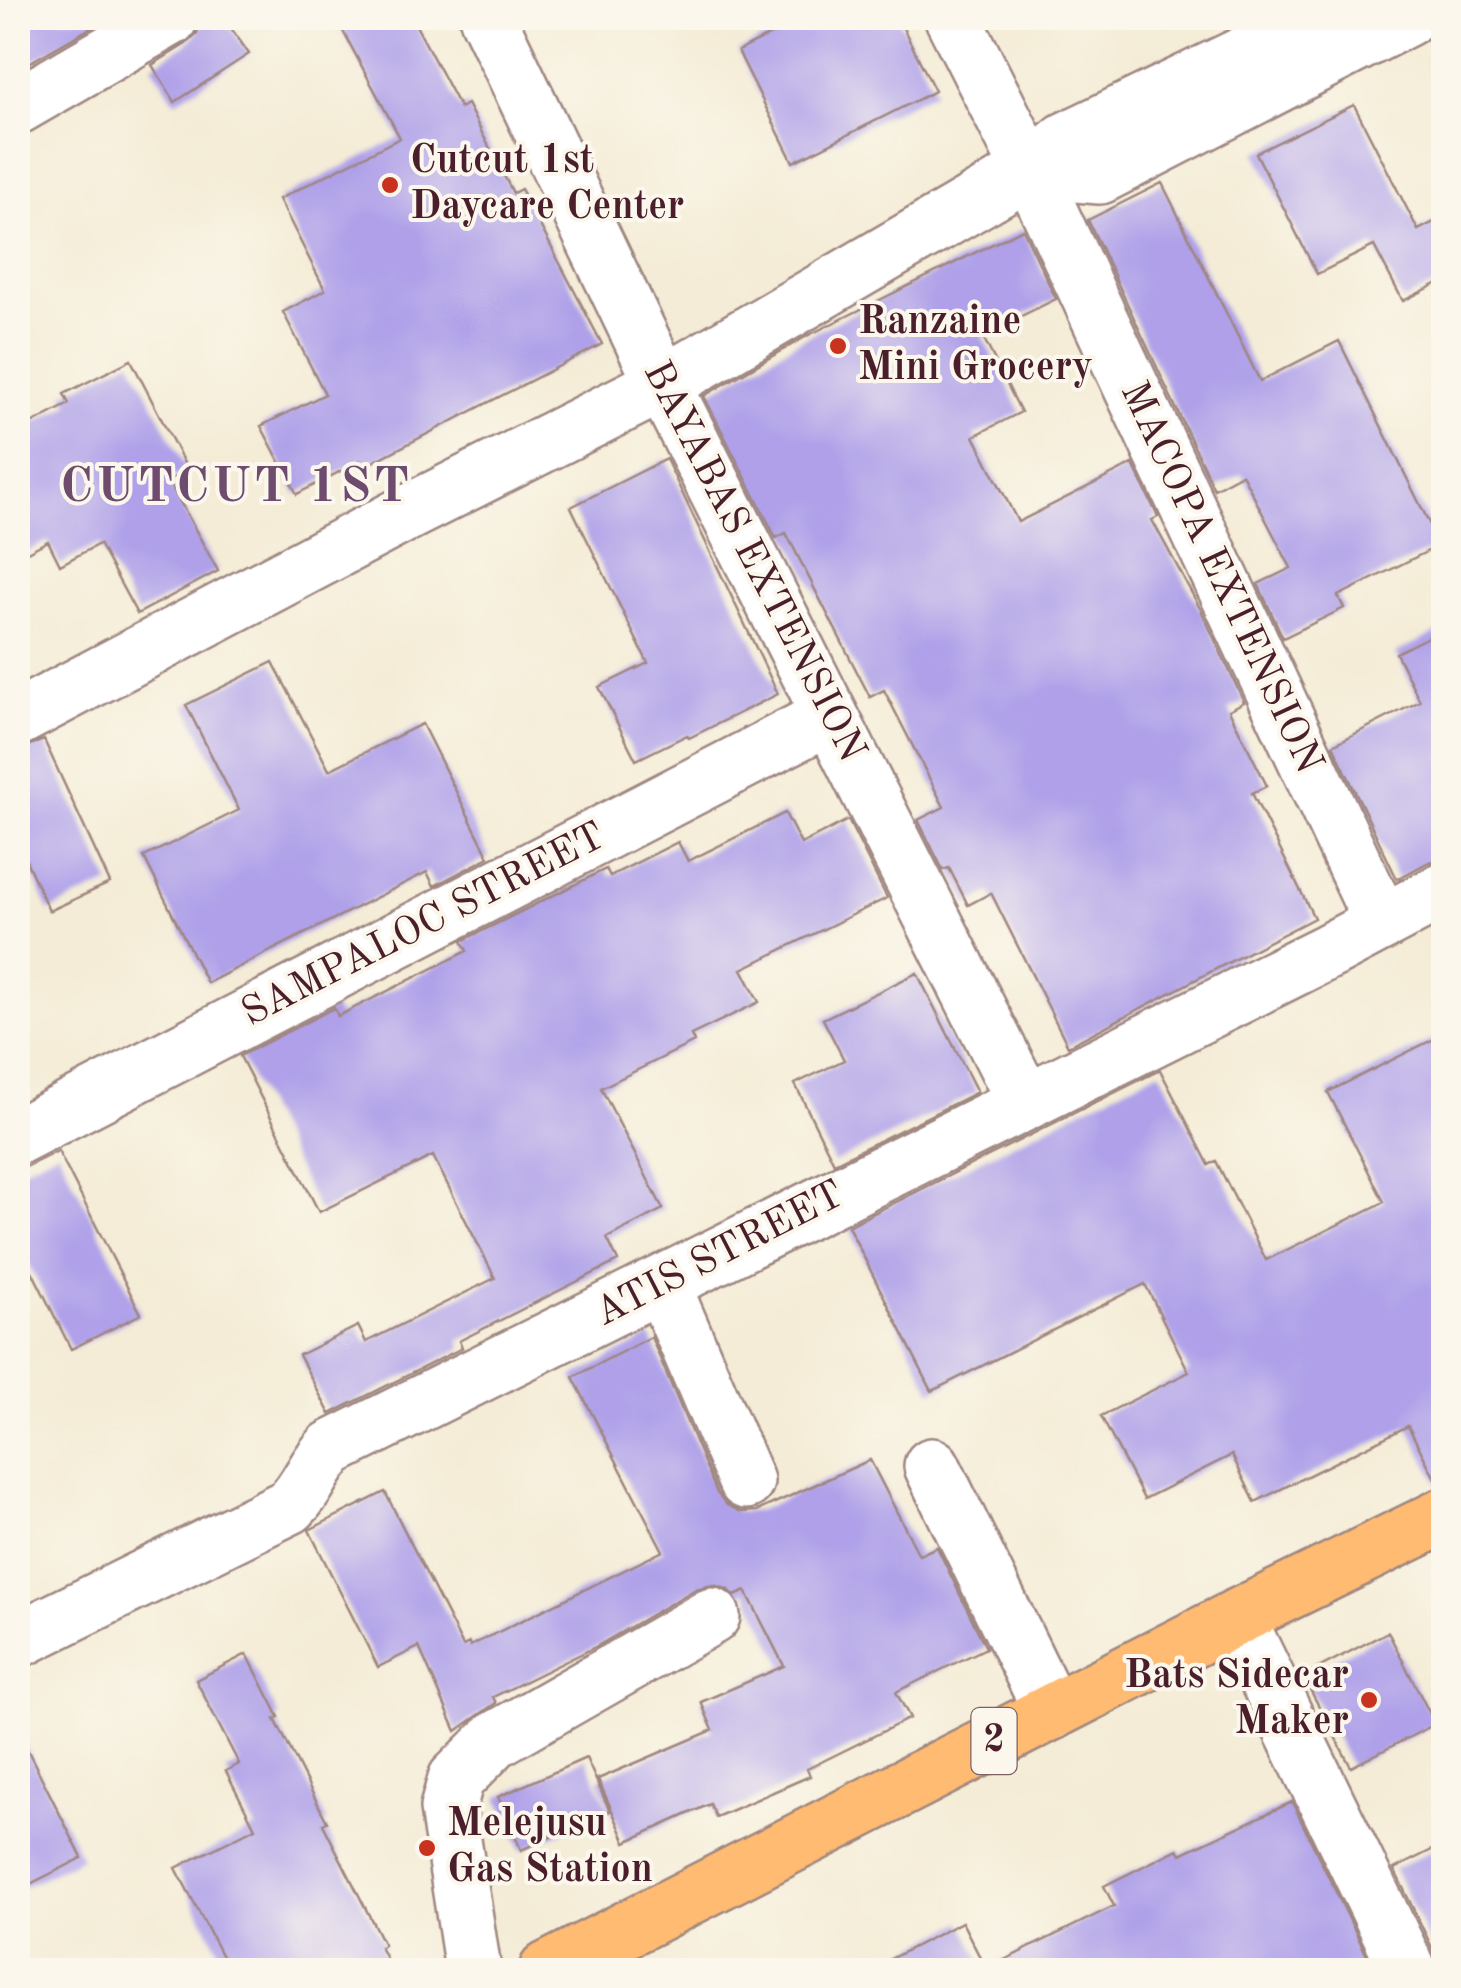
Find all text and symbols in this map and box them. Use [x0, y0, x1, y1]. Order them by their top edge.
place label: Cutcut 1st Daycare Center [410, 142, 684, 228]
marker: Cutcut 1st Daycare Center [379, 174, 401, 196]
place label: Ranzaine Mini Grocery [858, 303, 1093, 389]
marker: Ranzaine Mini Grocery [827, 335, 849, 357]
street label: BAYABAS EXTENSION [635, 355, 871, 769]
street label: MACOPA EXTENSION [1112, 376, 1328, 780]
district label: CUTCUT 1ST [60, 463, 412, 513]
street label: SAMPALOC STREET [236, 817, 612, 1035]
street label: ATIS STREET [589, 1175, 851, 1335]
place label: Bats Sidecar Maker [1124, 1657, 1349, 1743]
marker: Bats Sidecar Maker [1358, 1689, 1380, 1711]
road number: 2 [972, 1708, 1016, 1774]
place label: Melejusu Gas Station [447, 1805, 653, 1891]
marker: Melejusu Gas Station [416, 1837, 438, 1859]

